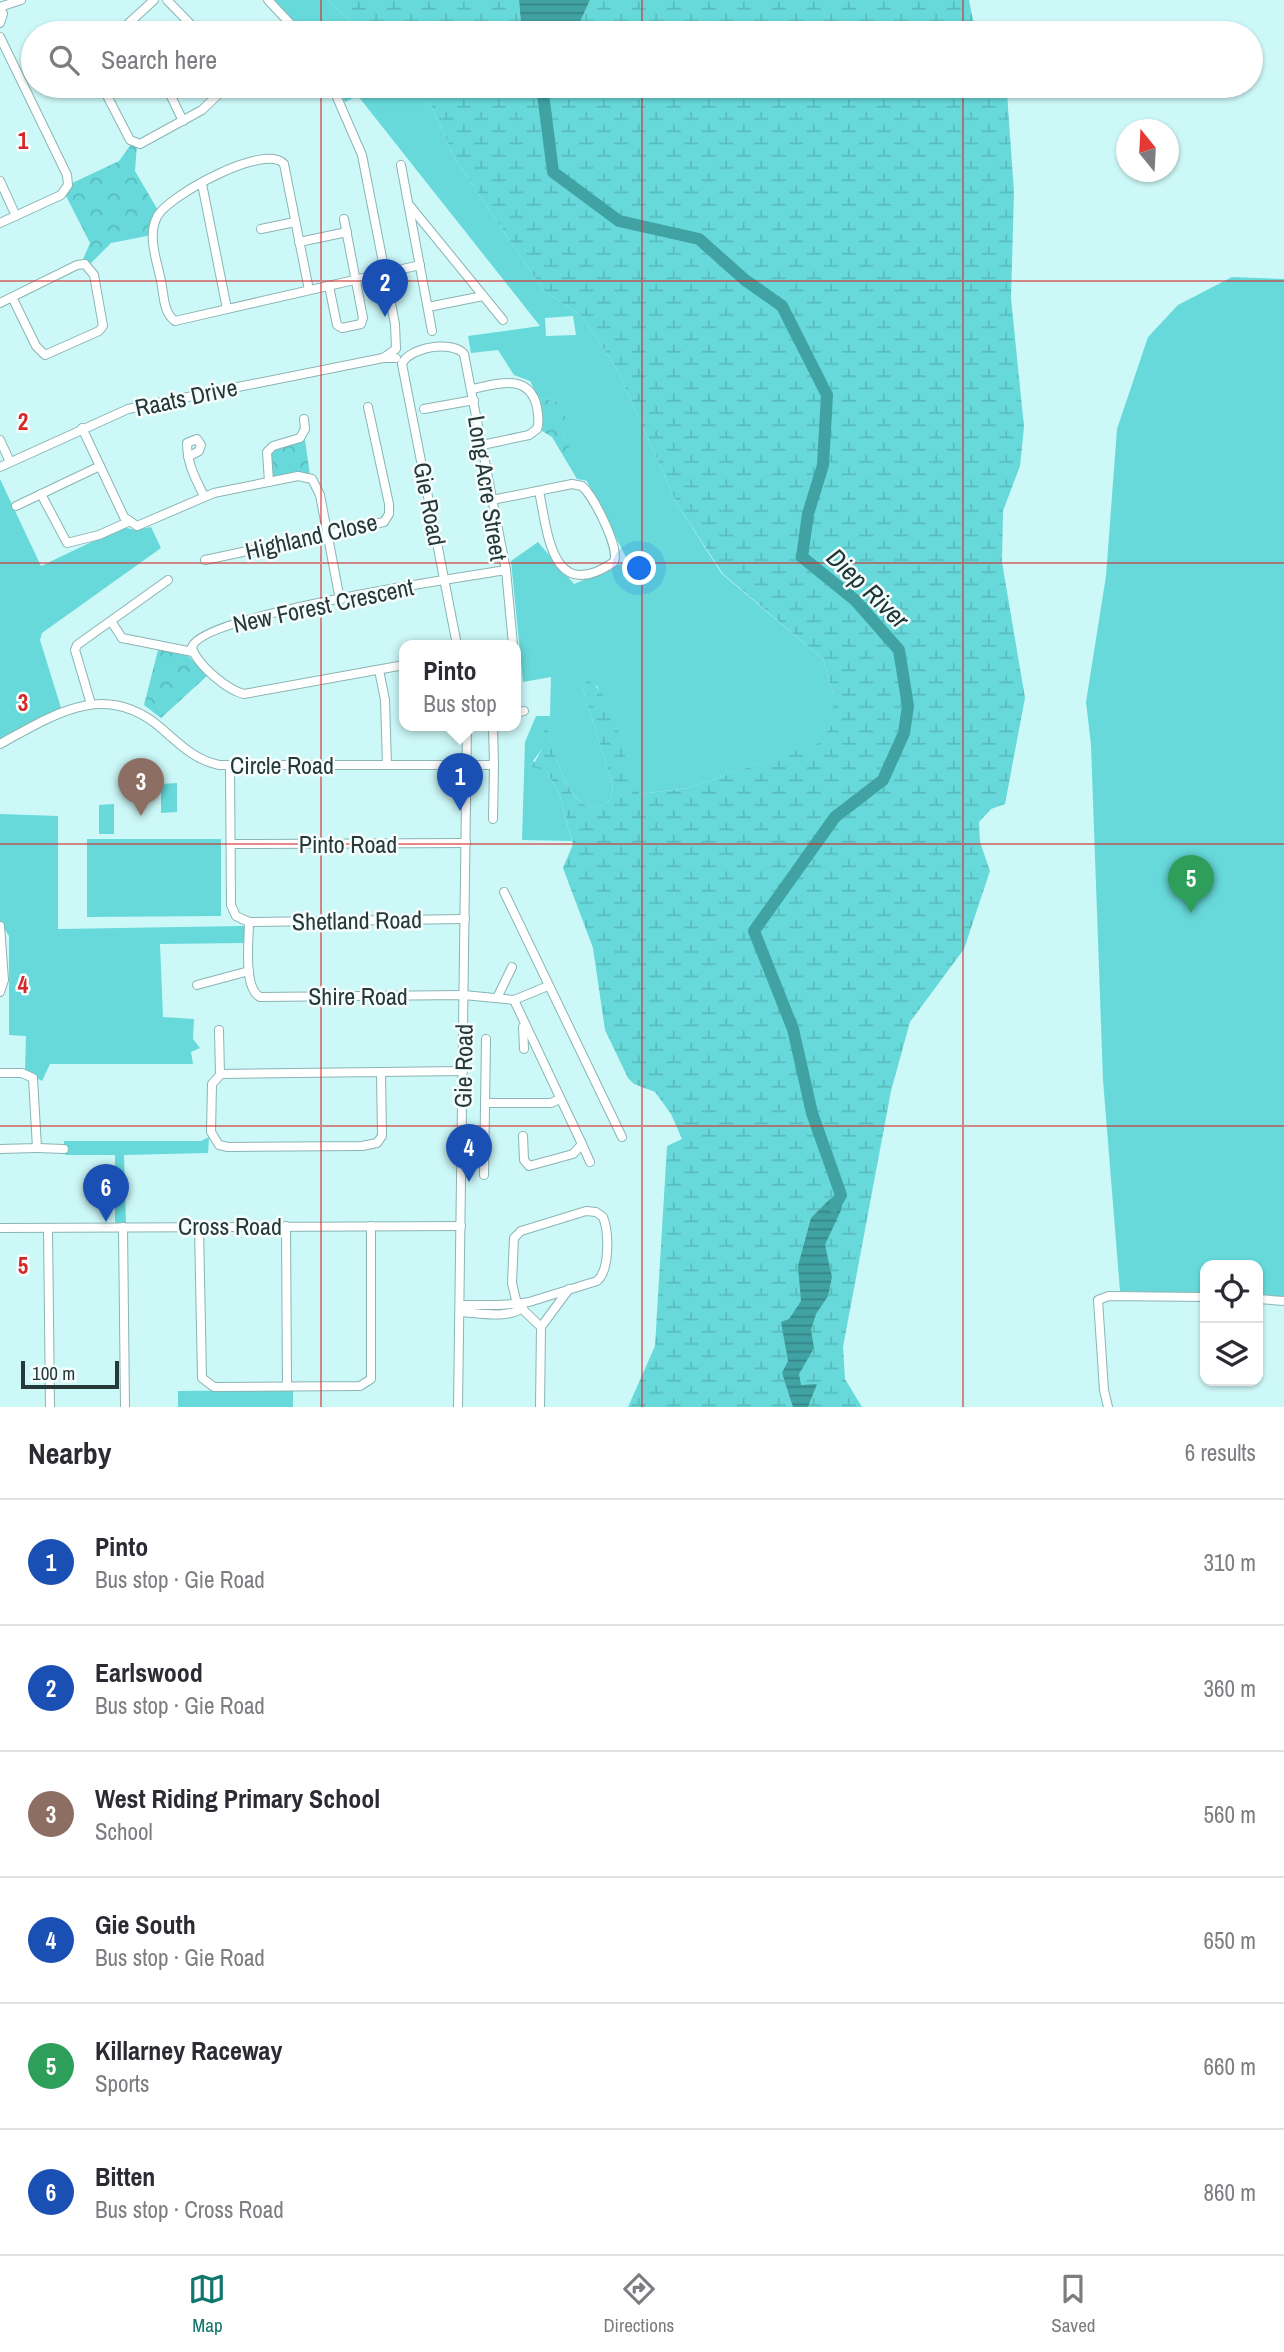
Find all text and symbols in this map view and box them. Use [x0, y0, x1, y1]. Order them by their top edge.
search box [21, 21, 1263, 98]
icon: search [45, 41, 83, 79]
text: Search here [101, 42, 217, 77]
north arrow [1116, 119, 1179, 182]
text: 1 [18, 125, 29, 156]
pin: 2 [362, 259, 408, 317]
street label: Raats Drive [132, 371, 240, 423]
text: 2 [18, 406, 28, 437]
street label: Long Acre Street [461, 413, 515, 563]
street label: Gie Road [406, 460, 454, 548]
street label: Highland Close [242, 505, 380, 567]
water label: Diep River [819, 540, 917, 637]
your location [622, 551, 656, 585]
street label: New Forest Crescent [230, 570, 417, 640]
popup [399, 640, 521, 731]
text: Pinto [423, 653, 477, 688]
text: 3 [18, 687, 28, 718]
text: Bus stop [423, 688, 497, 719]
street label: Circle Road [230, 749, 334, 781]
pin: 1 [437, 753, 483, 811]
pin: 3 [118, 758, 164, 816]
street label: Pinto Road [299, 828, 397, 860]
pin: 5 [1168, 855, 1214, 913]
street label: Shetland Road [292, 903, 422, 937]
text: 4 [18, 969, 29, 1000]
street label: Shire Road [308, 980, 408, 1012]
street label: Gie Road [446, 1024, 480, 1108]
pin: 4 [446, 1124, 492, 1182]
pin: 6 [83, 1164, 129, 1222]
street label: Cross Road [178, 1210, 282, 1242]
text: 5 [18, 1250, 28, 1281]
map controls [1200, 1260, 1263, 1386]
button: locate [1200, 1260, 1263, 1323]
button: layers [1200, 1323, 1263, 1386]
scale bar [21, 1358, 119, 1390]
text: 100 m [32, 1360, 75, 1386]
text: Nearby [28, 1433, 111, 1473]
text: 6 results [1185, 1437, 1256, 1468]
text: Pinto [95, 1529, 148, 1564]
text: 1 [46, 1547, 56, 1578]
text: 310 m [1204, 1547, 1256, 1578]
text: Bus stop · Gie Road [95, 1564, 265, 1595]
text: Earlswood [95, 1655, 203, 1690]
text: 2 [46, 1673, 56, 1704]
text: 360 m [1204, 1673, 1256, 1704]
text: Bus stop · Gie Road [95, 1690, 265, 1721]
text: West Riding Primary School [95, 1781, 380, 1816]
text: 3 [46, 1799, 56, 1830]
text: 560 m [1204, 1799, 1256, 1830]
text: School [95, 1816, 153, 1847]
text: Gie South [95, 1907, 196, 1942]
text: 4 [46, 1925, 56, 1956]
text: 650 m [1204, 1925, 1256, 1956]
text: Bus stop · Gie Road [95, 1942, 265, 1973]
text: Killarney Raceway [95, 2033, 282, 2068]
text: 5 [46, 2051, 56, 2082]
text: 660 m [1204, 2051, 1256, 2082]
text: Sports [95, 2068, 150, 2099]
text: Bitten [95, 2159, 155, 2194]
text: 6 [46, 2177, 56, 2208]
text: 860 m [1204, 2177, 1256, 2208]
text: Bus stop · Cross Road [95, 2194, 284, 2225]
tab: Map [188, 2270, 226, 2338]
tab: Directions [603, 2270, 674, 2338]
tab: Saved [1051, 2270, 1096, 2338]

